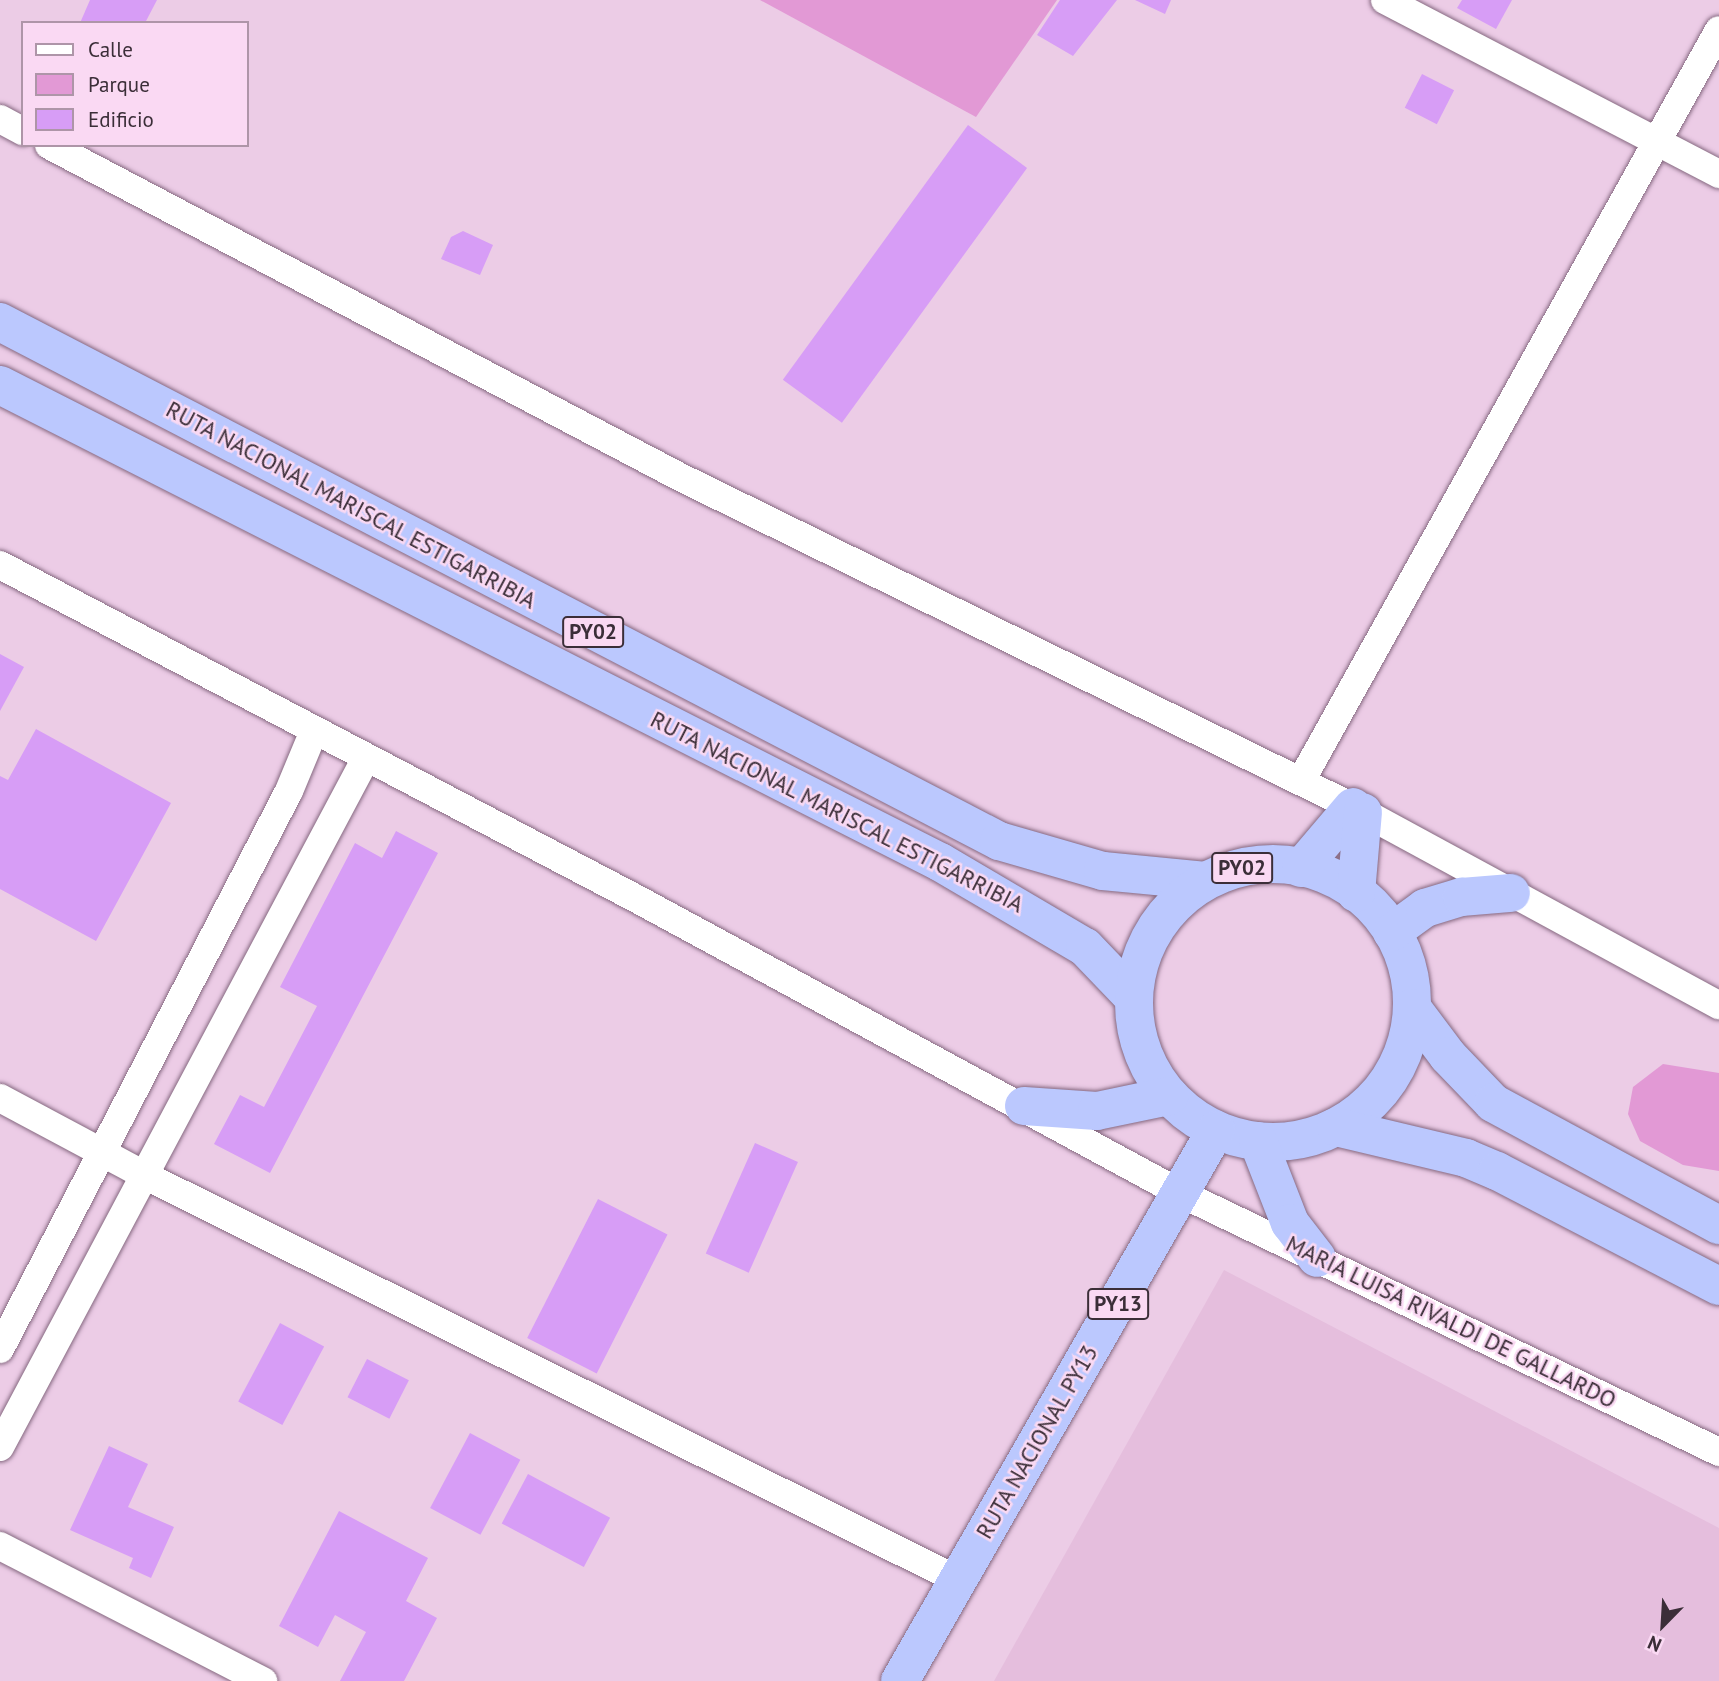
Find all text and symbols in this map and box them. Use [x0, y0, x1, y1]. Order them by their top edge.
legend [21, 21, 248, 147]
text: Calle [88, 36, 133, 63]
text: Parque [88, 71, 150, 98]
text: Edificio [88, 106, 154, 133]
street label: RUTA NACIONAL MARISCAL ESTIGARRIBIA [160, 395, 542, 615]
road number: PY02 [562, 614, 624, 650]
street label: RUTA NACIONAL MARISCAL ESTIGARRIBIA [645, 705, 1029, 919]
road number: PY02 [1210, 850, 1274, 886]
street label: MARIA LUISA RIVALDI DE GALLARDO [1281, 1229, 1621, 1415]
road number: PY13 [1086, 1286, 1150, 1322]
street label: RUTA NACIONAL PY13 [970, 1340, 1104, 1544]
north arrow [1628, 1590, 1698, 1660]
text: N [1644, 1631, 1665, 1658]

